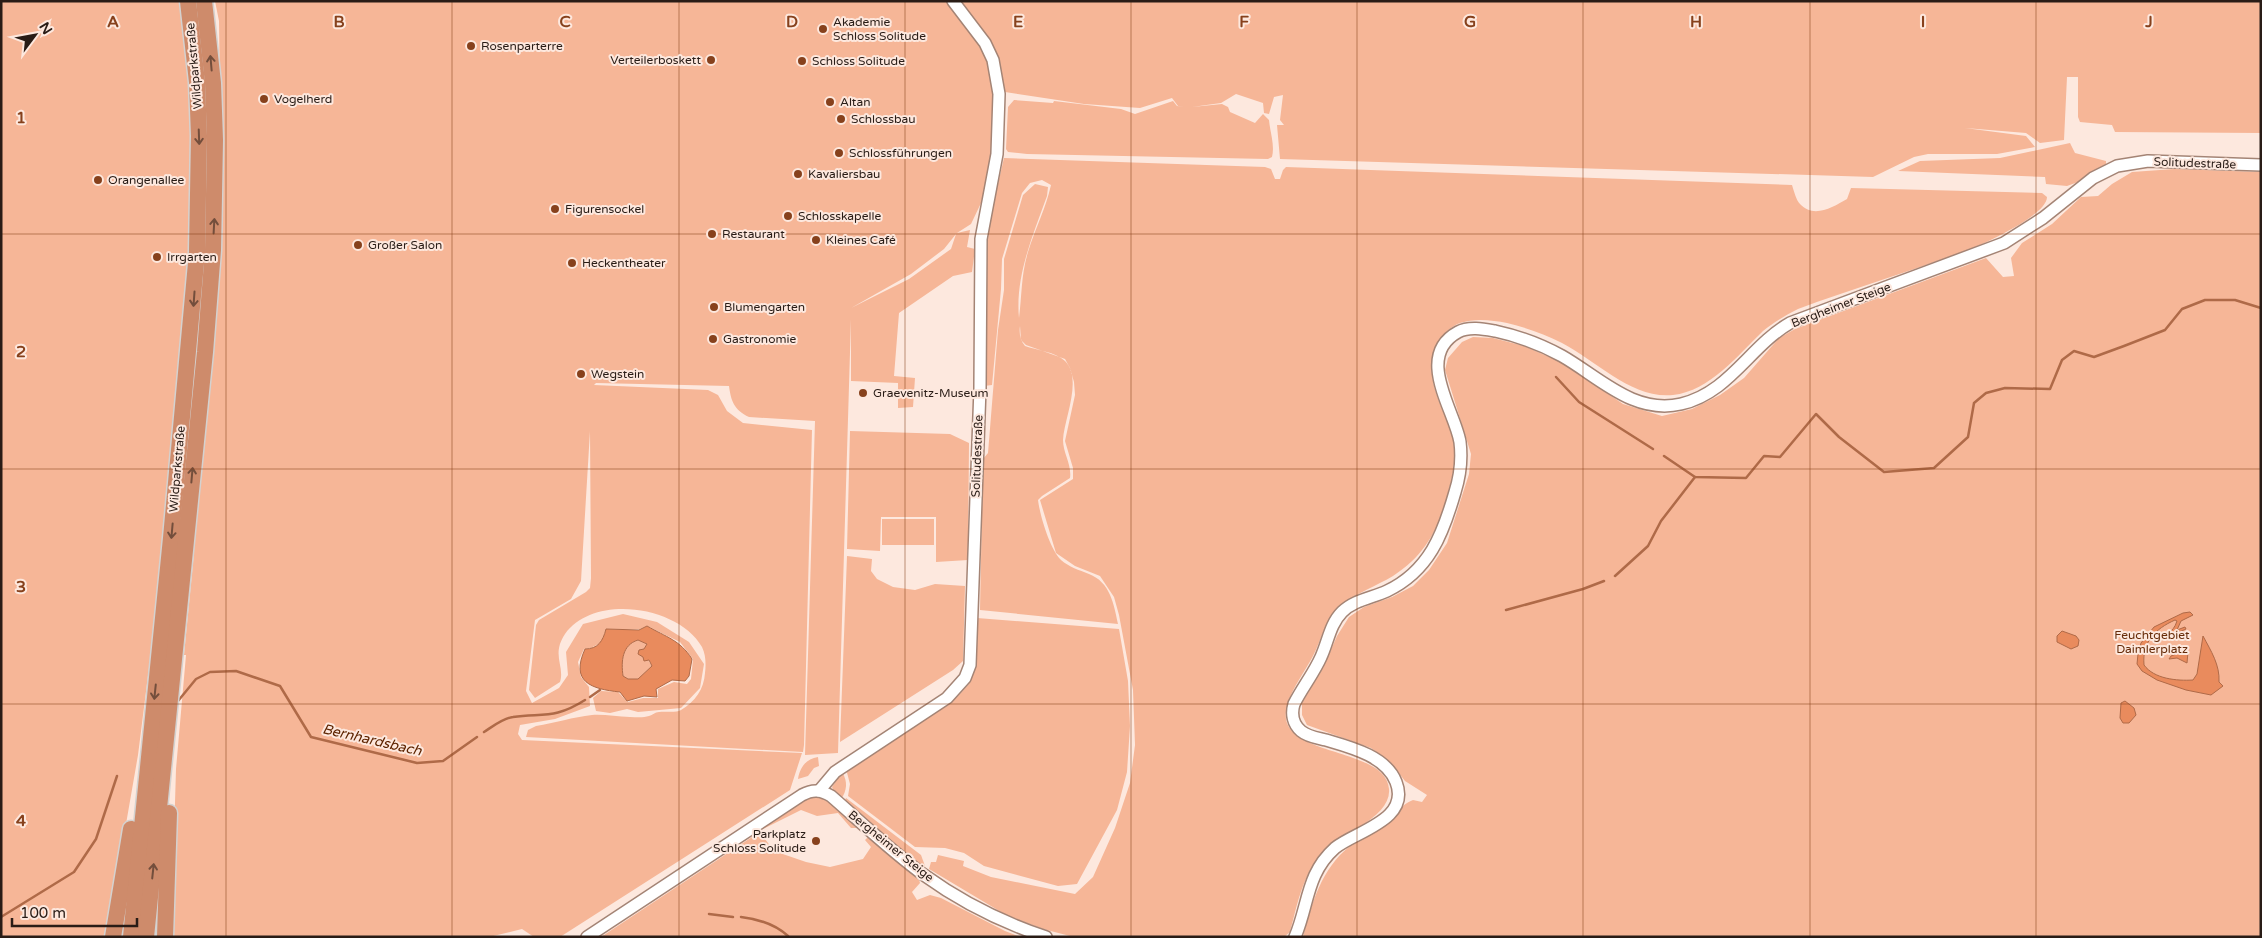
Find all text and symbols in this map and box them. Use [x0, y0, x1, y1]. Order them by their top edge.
north arrow [10, 10, 60, 60]
text: A [107, 12, 119, 32]
text: B [333, 12, 345, 32]
text: C [559, 12, 571, 32]
text: D [786, 12, 798, 32]
text: E [1013, 12, 1023, 32]
text: F [1239, 12, 1249, 32]
text: G [1464, 12, 1476, 32]
text: H [1690, 12, 1702, 32]
text: I [1921, 12, 1925, 32]
text: J [2144, 12, 2153, 32]
place label: Akademie Schloss Solitude [833, 15, 926, 43]
text: N [35, 19, 56, 38]
street label: Wildparkstraße [183, 22, 205, 110]
marker: Akademie Schloss Solitude [817, 23, 829, 35]
place label: Rosenparterre [481, 39, 563, 53]
marker: Rosenparterre [465, 40, 477, 52]
place label: Verteilerboskett [610, 53, 701, 67]
marker: Verteilerboskett [705, 54, 717, 66]
place label: Schloss Solitude [812, 54, 905, 68]
marker: Schloss Solitude [796, 55, 808, 67]
one-way arrow [206, 56, 216, 72]
place label: Vogelherd [274, 92, 332, 106]
marker: Vogelherd [258, 93, 270, 105]
place label: Altan [840, 95, 871, 109]
marker: Altan [824, 96, 836, 108]
text: 1 [16, 108, 26, 128]
place label: Schlossbau [851, 112, 915, 126]
marker: Schlossbau [835, 113, 847, 125]
one-way arrow [194, 128, 204, 145]
place label: Schlossführungen [849, 146, 952, 160]
marker: Schlossführungen [833, 147, 845, 159]
street label: Solitudestraße [2153, 155, 2237, 171]
place label: Kavaliersbau [808, 167, 880, 181]
marker: Kavaliersbau [792, 168, 804, 180]
place label: Orangenallee [108, 173, 184, 187]
marker: Orangenallee [92, 174, 104, 186]
place label: Figurensockel [565, 202, 644, 216]
marker: Figurensockel [549, 203, 561, 215]
place label: Schlosskapelle [798, 209, 881, 223]
marker: Schlosskapelle [782, 210, 794, 222]
one-way arrow [209, 218, 219, 234]
place label: Restaurant [722, 227, 785, 241]
marker: Restaurant [706, 228, 718, 240]
place label: Kleines Café [826, 233, 896, 247]
marker: Kleines Café [810, 234, 822, 246]
place label: Großer Salon [368, 238, 442, 252]
marker: Großer Salon [352, 239, 364, 251]
place label: Irrgarten [167, 250, 217, 264]
marker: Irrgarten [151, 251, 163, 263]
place label: Heckentheater [582, 256, 666, 270]
marker: Heckentheater [566, 257, 578, 269]
street label: Bergheimer Steige [1789, 280, 1893, 330]
one-way arrow [189, 291, 198, 307]
place label: Blumengarten [724, 300, 805, 314]
marker: Blumengarten [708, 301, 720, 313]
place label: Gastronomie [723, 332, 796, 346]
marker: Gastronomie [707, 333, 719, 345]
text: 2 [16, 342, 26, 362]
place label: Wegstein [591, 367, 644, 381]
marker: Wegstein [575, 368, 587, 380]
place label: Graevenitz-Museum [873, 386, 989, 400]
marker: Graevenitz-Museum [857, 387, 869, 399]
street label: Solitudestraße [969, 414, 985, 498]
street label: Wildparkstraße [166, 425, 188, 513]
one-way arrow [187, 467, 196, 483]
one-way arrow [167, 522, 176, 538]
text: 3 [16, 577, 26, 597]
park label: Feuchtgebiet Daimlerplatz [2114, 628, 2190, 656]
one-way arrow [150, 684, 160, 700]
water label: Bernhardsbach [321, 720, 424, 760]
street label: Bergheimer Steige [846, 807, 937, 885]
text: 4 [16, 811, 26, 831]
place label: Parkplatz Schloss Solitude [713, 827, 806, 855]
marker: Parkplatz Schloss Solitude [810, 835, 822, 847]
one-way arrow [148, 863, 158, 879]
scale bar [12, 896, 138, 928]
text: 100 m [20, 904, 66, 922]

